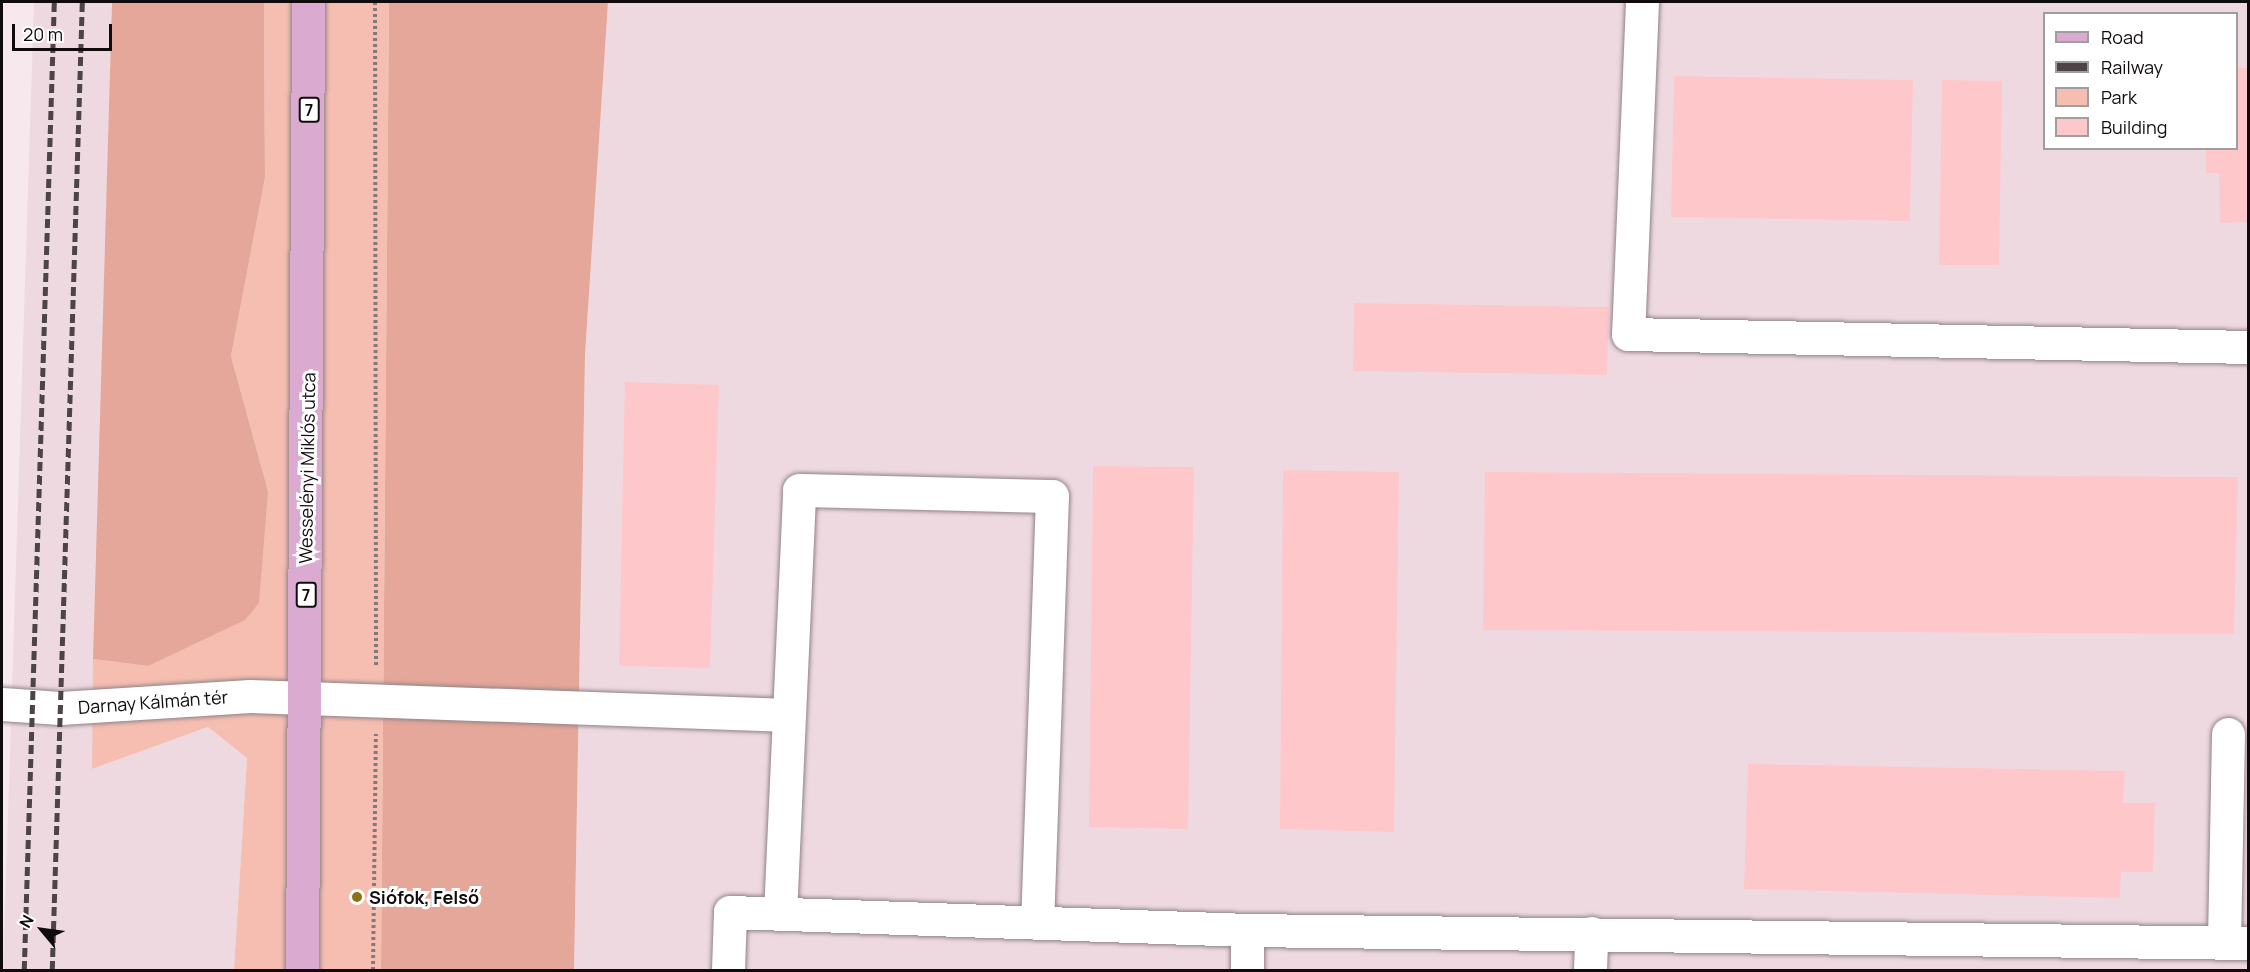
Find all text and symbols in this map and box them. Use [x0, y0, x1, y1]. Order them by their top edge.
scale bar [15, 12, 116, 50]
legend [2043, 12, 2238, 150]
text: 20 m [23, 22, 63, 46]
text: Road [2101, 25, 2144, 49]
text: Railway [2101, 55, 2163, 79]
text: Park [2101, 85, 2137, 109]
road number: 7 [298, 97, 320, 123]
text: Building [2101, 115, 2167, 139]
street label: Wesselényi Miklós utca [295, 372, 319, 564]
road number: 7 [296, 582, 316, 608]
street label: Darnay Kálmán tér [77, 686, 229, 718]
place label: Siófok, Felső [369, 886, 479, 908]
marker: Siófok, Felső [350, 890, 364, 904]
north arrow [12, 900, 72, 960]
text: N [14, 911, 39, 932]

